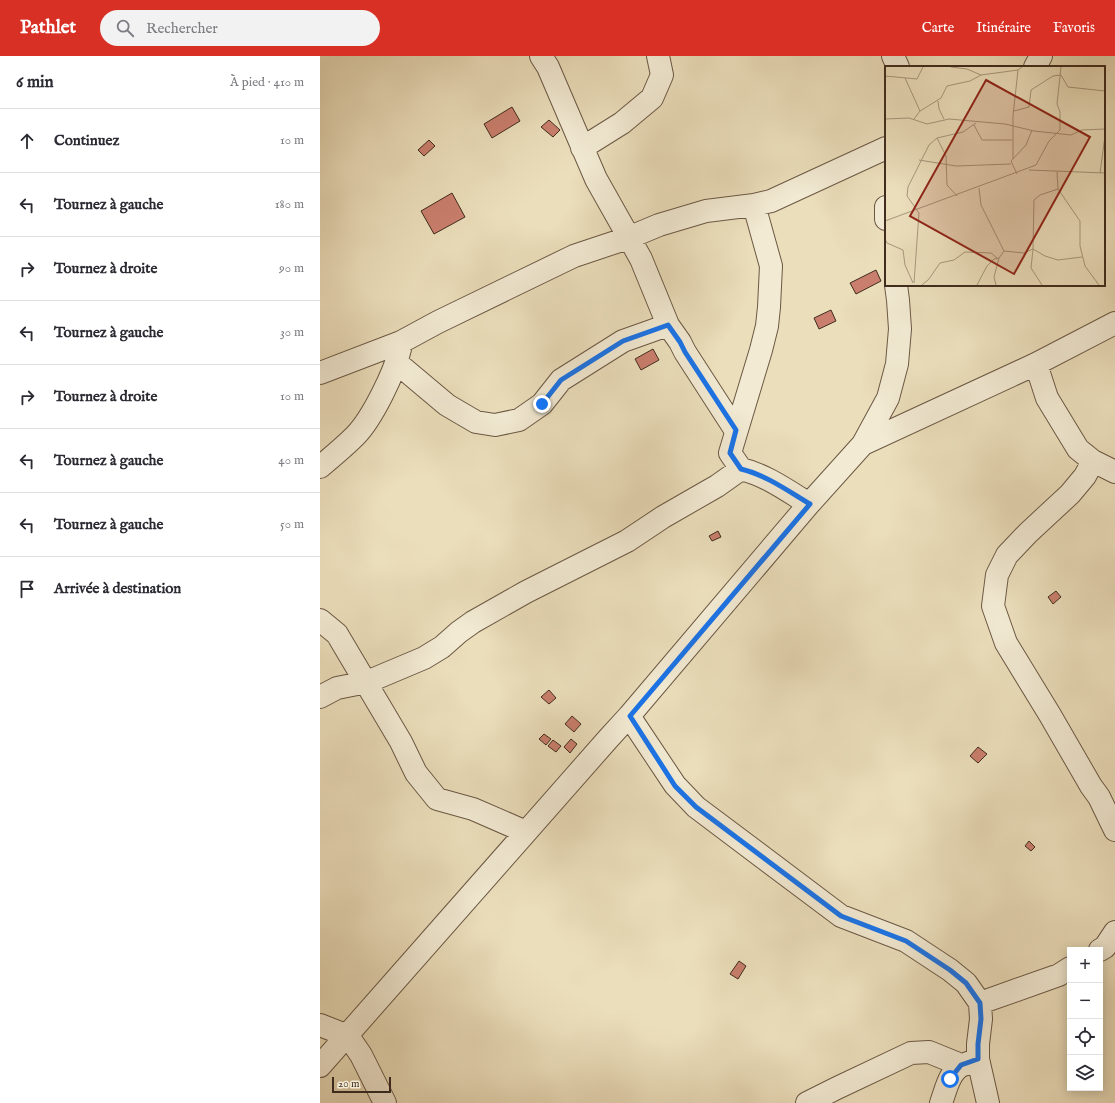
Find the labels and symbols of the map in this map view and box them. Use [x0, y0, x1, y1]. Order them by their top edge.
inset map [885, 66, 1105, 286]
route end [533, 395, 551, 413]
route start [941, 1070, 959, 1088]
scale bar [332, 1075, 391, 1094]

